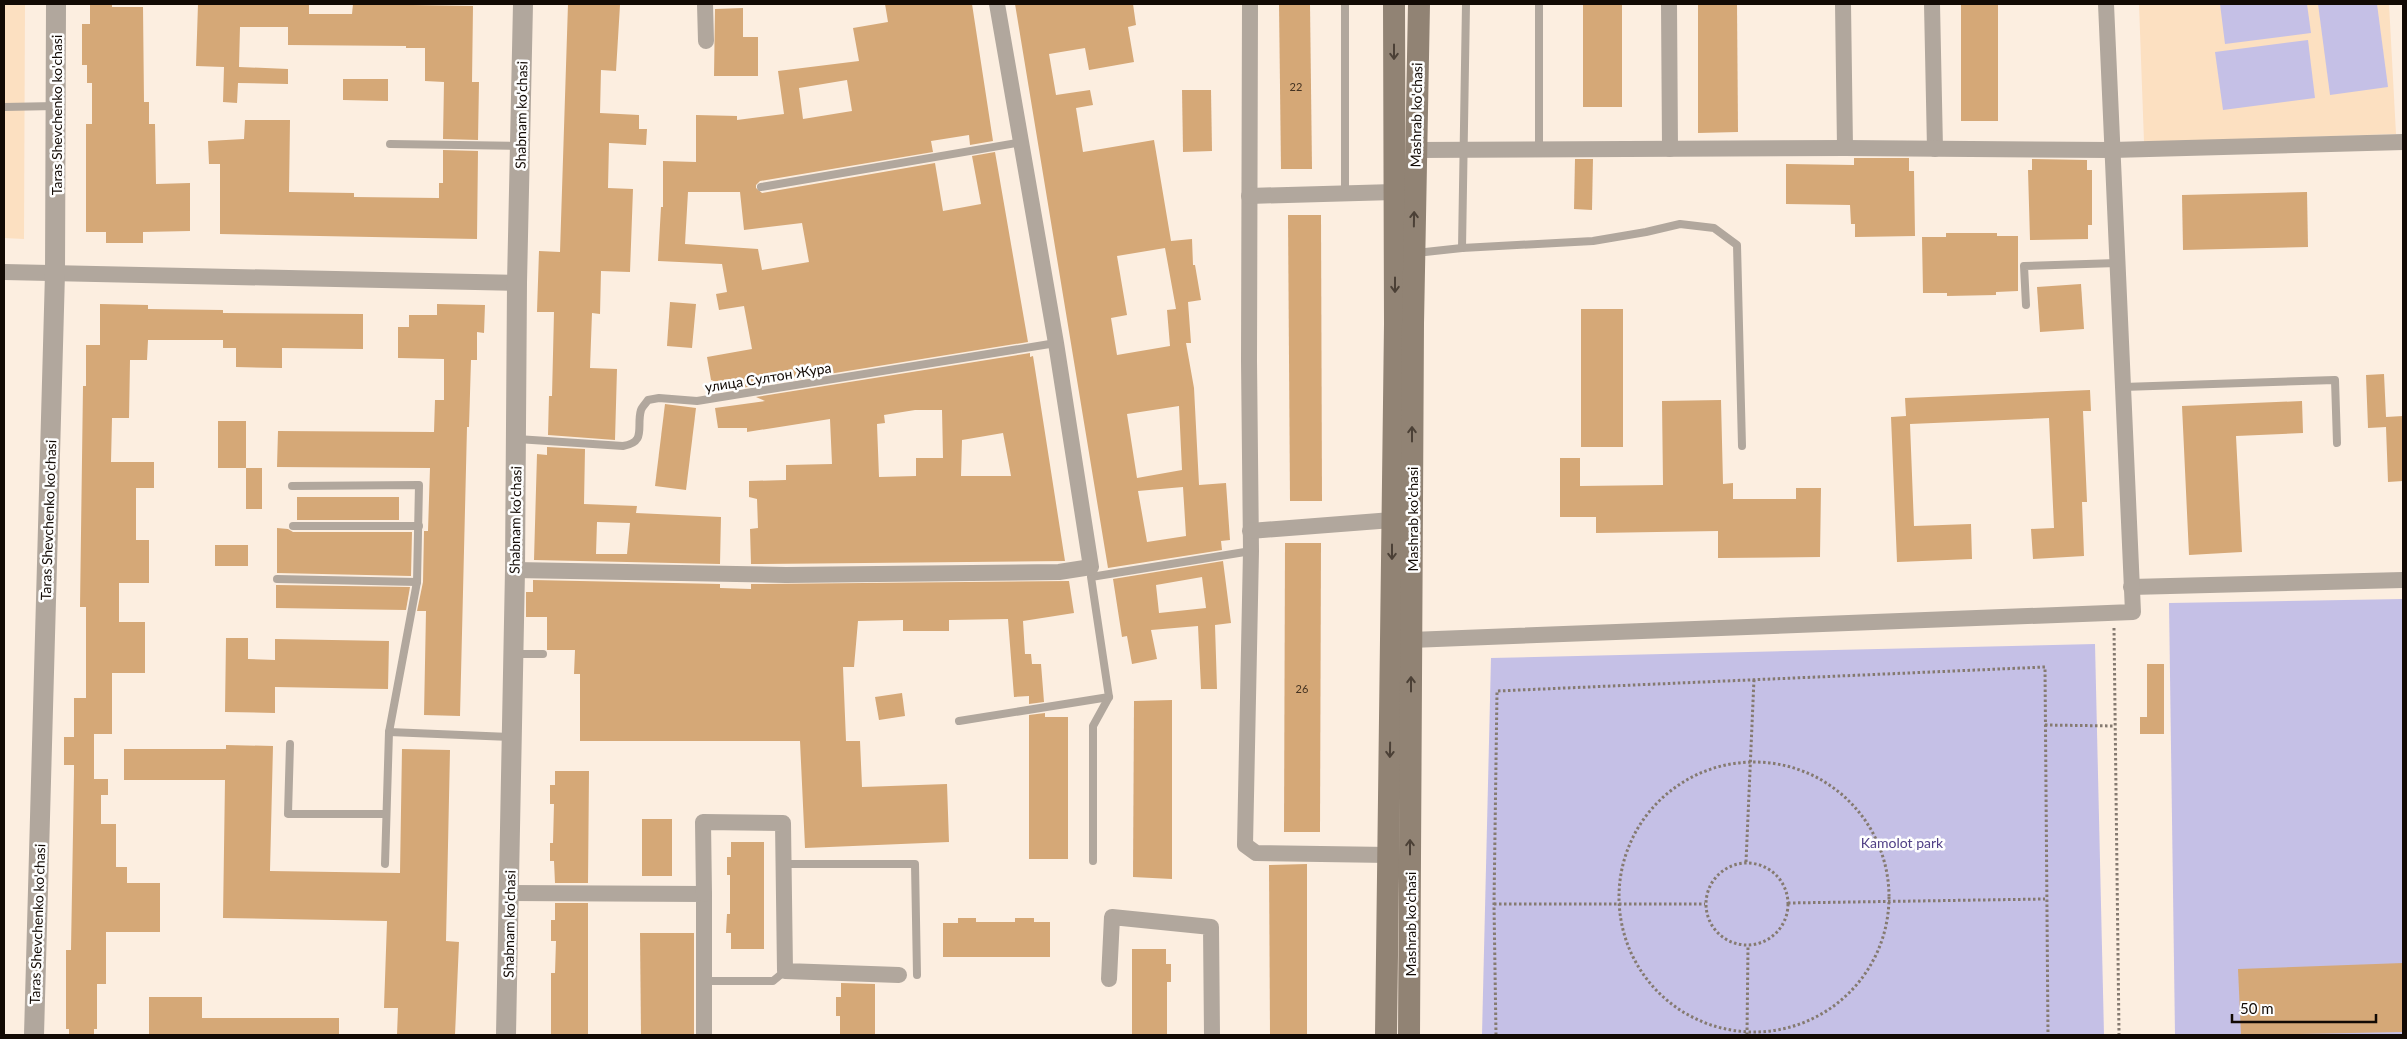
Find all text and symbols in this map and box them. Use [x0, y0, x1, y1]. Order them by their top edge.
street label: Taras Shevchenko ko'chasi [48, 35, 65, 195]
one-way arrow [1389, 44, 1399, 60]
street label: Shabnam ko'chasi [512, 61, 530, 169]
street label: Mashrab ko'chasi [1407, 62, 1425, 168]
house number: 22 [1290, 80, 1302, 93]
one-way arrow [1409, 211, 1419, 228]
one-way arrow [1390, 277, 1399, 293]
street label: улица Султон Жура [704, 359, 832, 395]
one-way arrow [1407, 426, 1417, 442]
street label: Taras Shevchenko ko'chasi [37, 439, 59, 601]
street label: Shabnam ko'chasi [506, 466, 524, 574]
street label: Mashrab ko'chasi [1404, 467, 1421, 571]
one-way arrow [1387, 544, 1397, 560]
one-way arrow [1406, 676, 1416, 692]
house number: 26 [1296, 682, 1308, 695]
one-way arrow [1385, 742, 1395, 758]
park label: Kamolot park [1861, 834, 1944, 851]
one-way arrow [1405, 839, 1415, 855]
street label: Taras Shevchenko ko'chasi [26, 843, 48, 1005]
street label: Shabnam ko'chasi [500, 870, 518, 978]
street label: Mashrab ko'chasi [1402, 872, 1419, 976]
scale bar [2232, 992, 2376, 1024]
text: 50 m [2240, 999, 2274, 1017]

